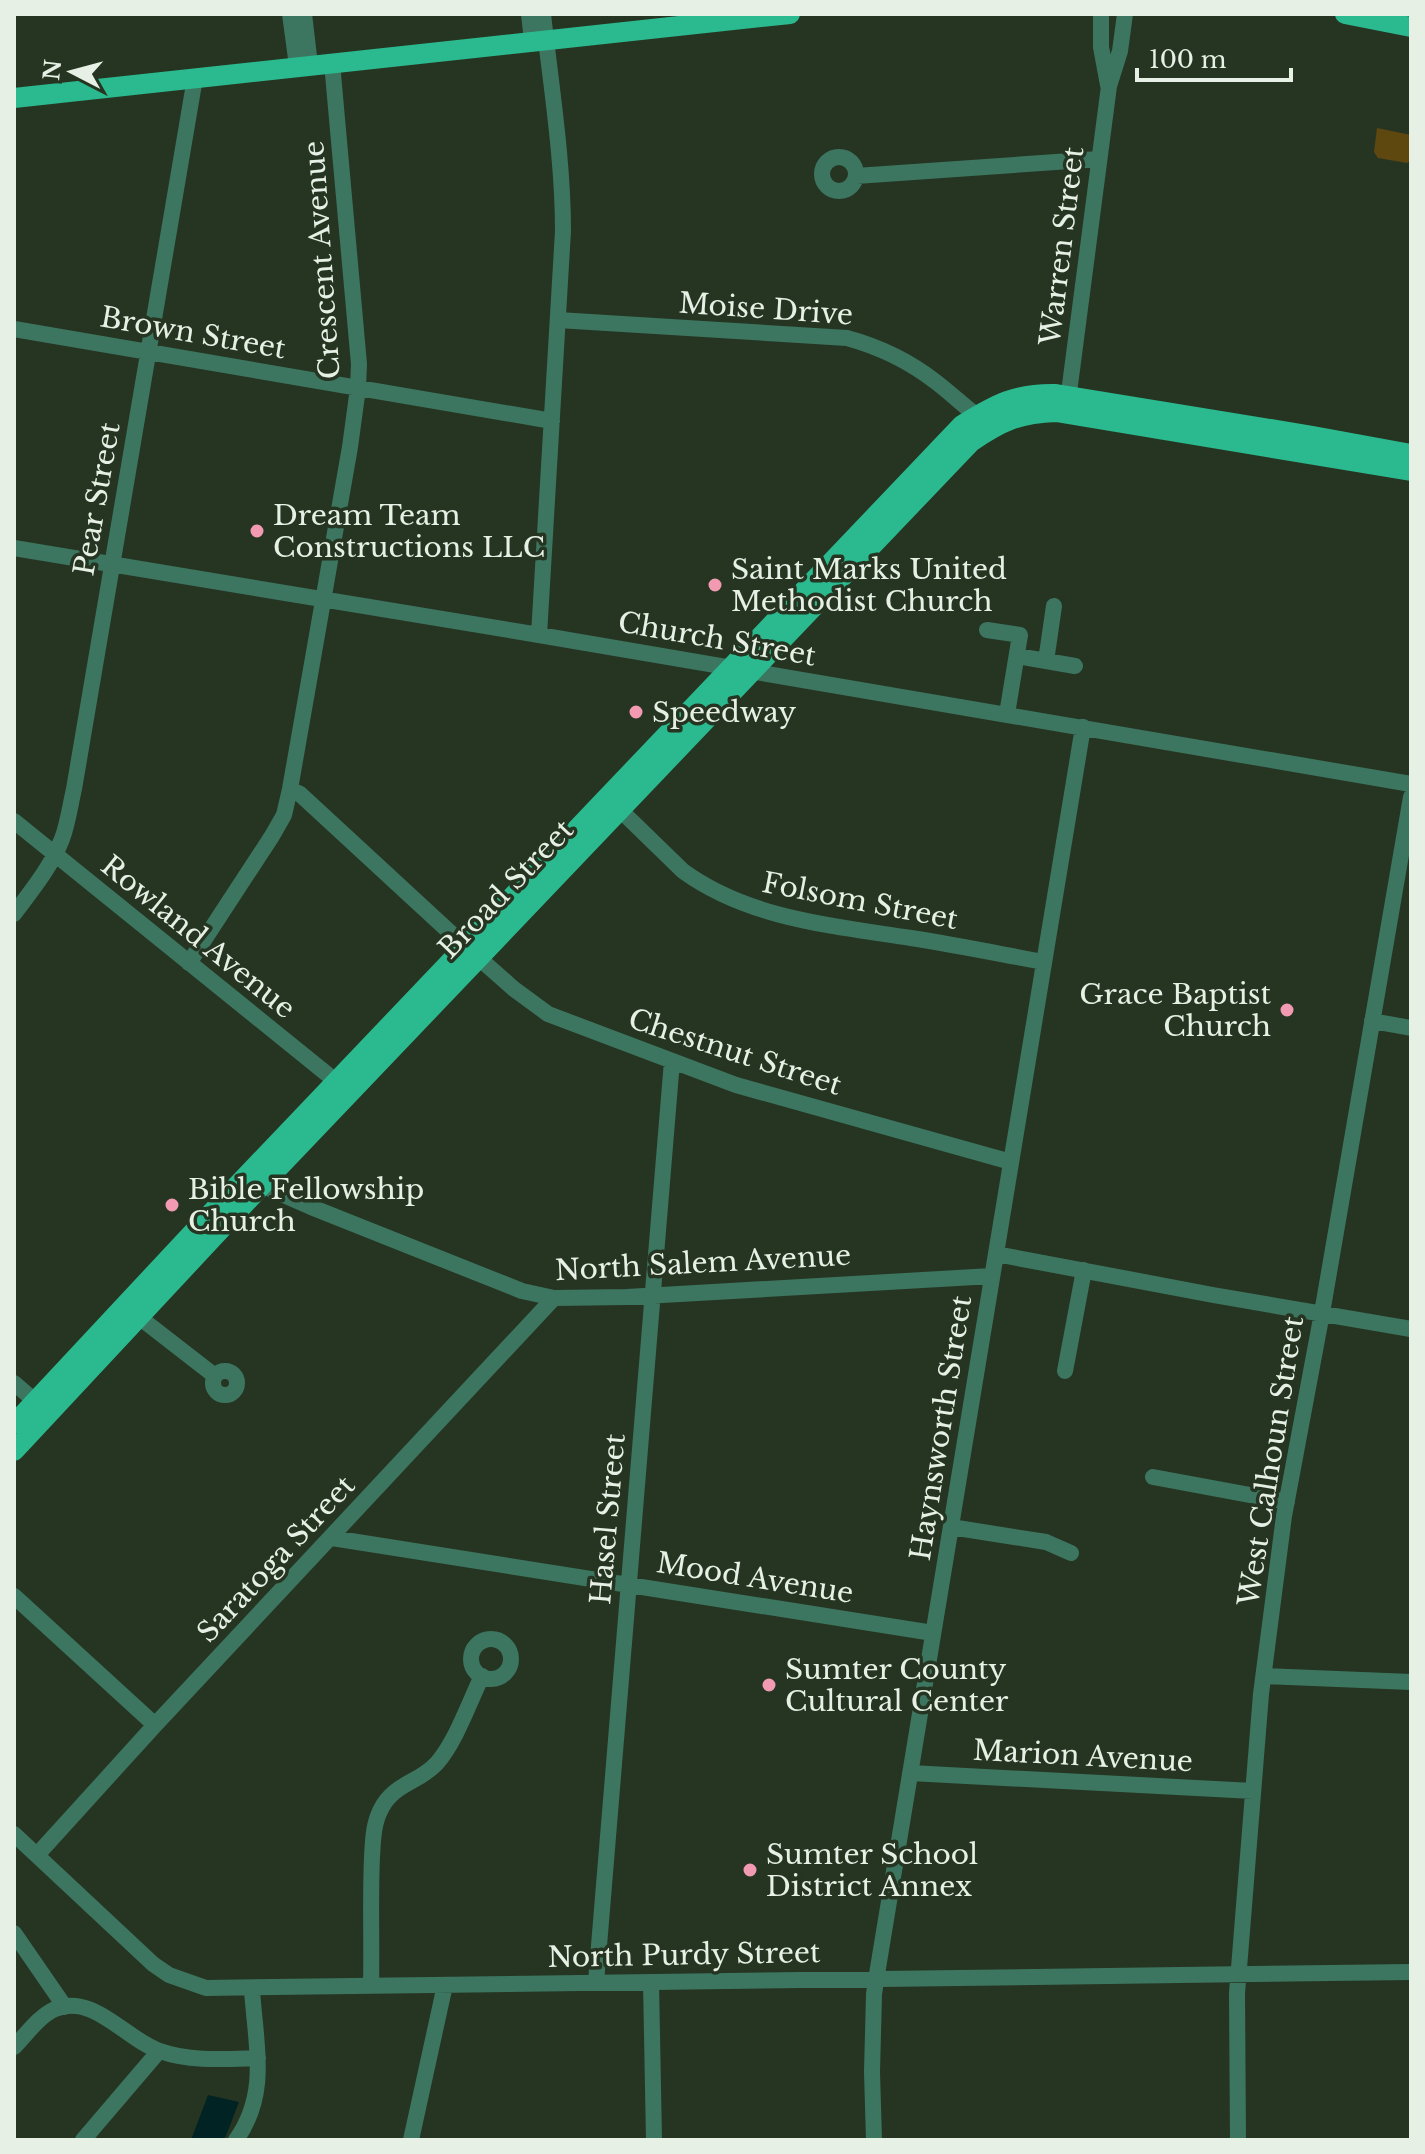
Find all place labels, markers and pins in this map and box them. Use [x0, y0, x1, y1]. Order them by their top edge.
place label: Dream Team Constructions LLC [273, 498, 545, 565]
marker: Dream Team Constructions LLC [248, 522, 266, 540]
place label: Saint Marks United Methodist Church [731, 552, 1007, 619]
marker: Saint Marks United Methodist Church [706, 576, 724, 594]
place label: Speedway [652, 695, 796, 730]
marker: Speedway [627, 703, 645, 721]
place label: Grace Baptist Church [1079, 977, 1271, 1044]
marker: Grace Baptist Church [1278, 1001, 1296, 1019]
place label: Bible Fellowship Church [188, 1172, 424, 1239]
marker: Bible Fellowship Church [163, 1196, 181, 1214]
place label: Sumter County Cultural Center [785, 1652, 1009, 1719]
marker: Sumter County Cultural Center [760, 1676, 778, 1694]
place label: Sumter School District Annex [766, 1837, 978, 1904]
marker: Sumter School District Annex [741, 1861, 759, 1879]

